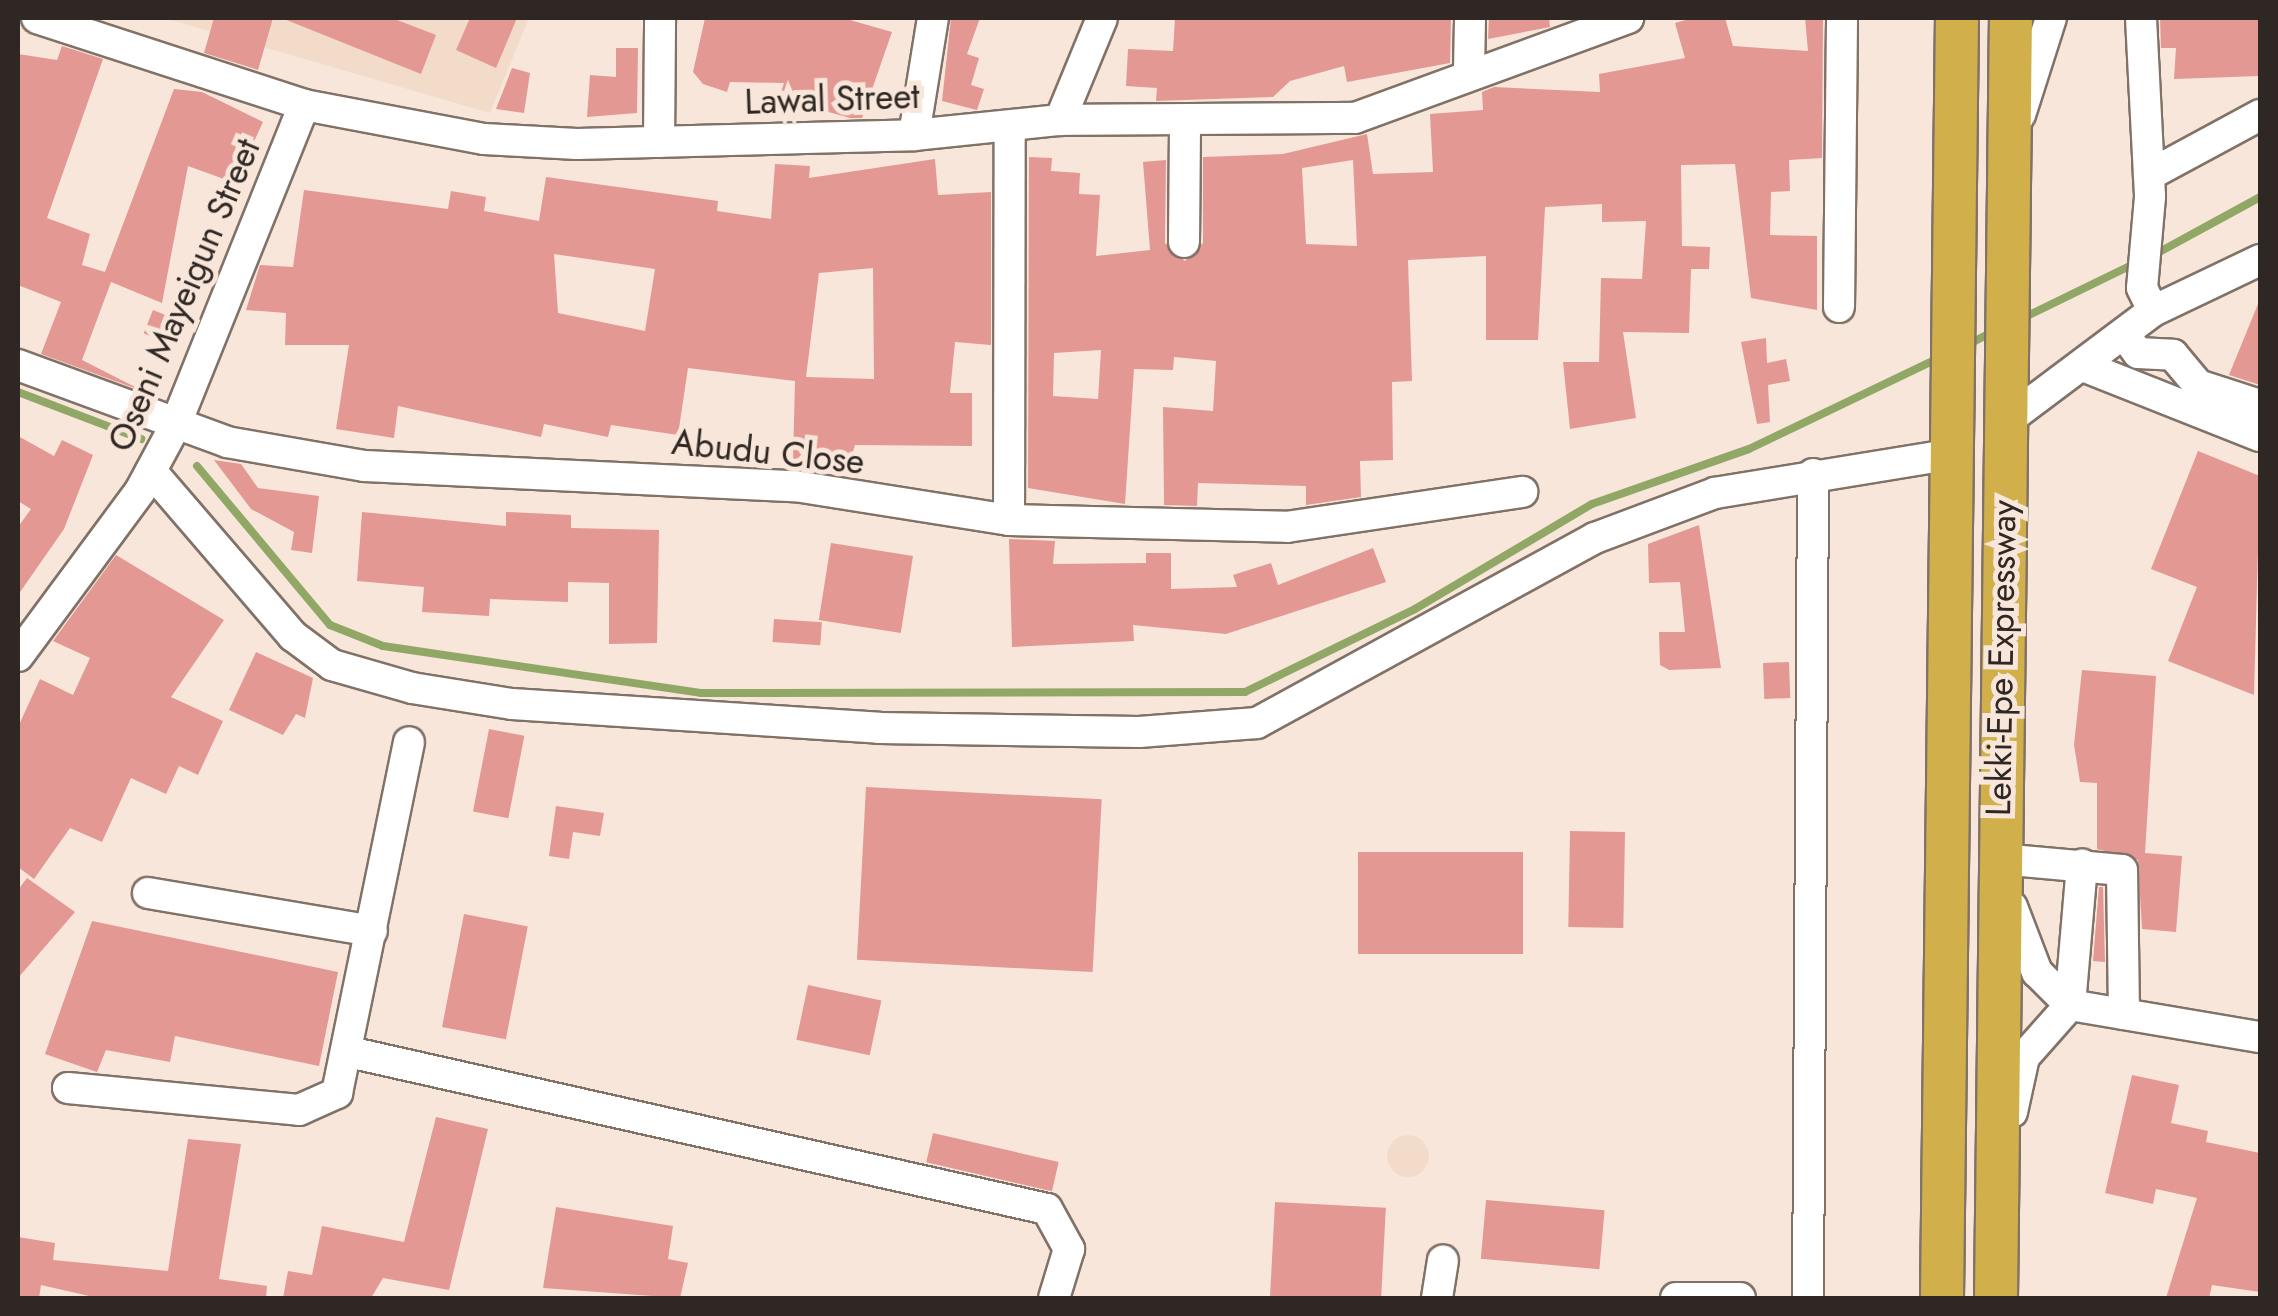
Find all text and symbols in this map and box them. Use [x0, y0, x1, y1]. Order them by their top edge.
street label: Lawal Street [744, 75, 920, 123]
street label: Oseni Mayeigun Street [99, 132, 269, 458]
street label: Abudu Close [670, 421, 866, 483]
street label: Lekki-Epe Expressway [1977, 500, 2025, 816]

